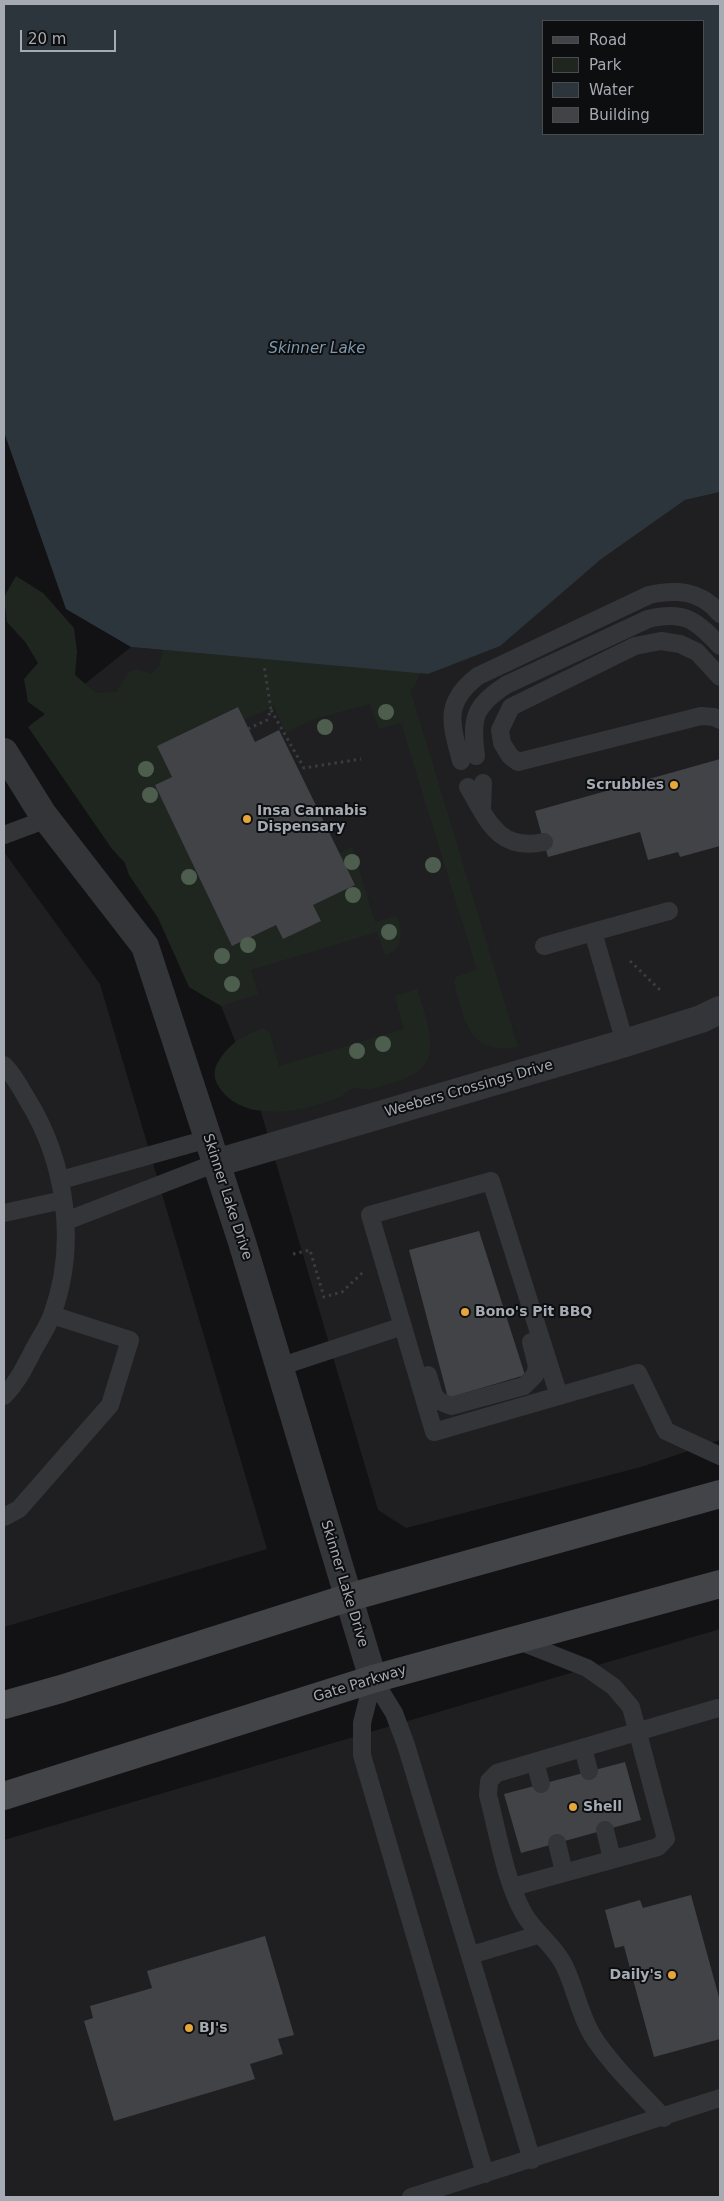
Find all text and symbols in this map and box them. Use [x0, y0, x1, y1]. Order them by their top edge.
scale bar [22, 20, 119, 52]
legend [542, 20, 704, 135]
text: 20 m [28, 30, 66, 48]
text: Road [589, 31, 627, 49]
text: Park [589, 56, 621, 74]
text: Water [589, 81, 633, 99]
text: Building [589, 106, 650, 124]
water label: Skinner Lake [268, 340, 366, 358]
place label: Scrubbles [586, 777, 664, 793]
marker: Scrubbles [668, 779, 680, 791]
place label: Insa Cannabis Dispensary [257, 803, 367, 836]
marker: Insa Cannabis Dispensary [241, 813, 253, 825]
street label: Weebers Crossings Drive [383, 1057, 555, 1121]
street label: Skinner Lake Drive [199, 1132, 255, 1262]
place label: Bono's Pit BBQ [475, 1304, 592, 1320]
marker: Bono's Pit BBQ [459, 1306, 471, 1318]
street label: Skinner Lake Drive [317, 1519, 371, 1649]
street label: Gate Parkway [311, 1662, 409, 1706]
place label: Shell [583, 1799, 622, 1815]
marker: Shell [567, 1801, 579, 1813]
place label: Daily's [610, 1967, 662, 1983]
marker: Daily's [666, 1969, 678, 1981]
place label: BJ's [199, 2020, 227, 2036]
marker: BJ's [183, 2022, 195, 2034]

